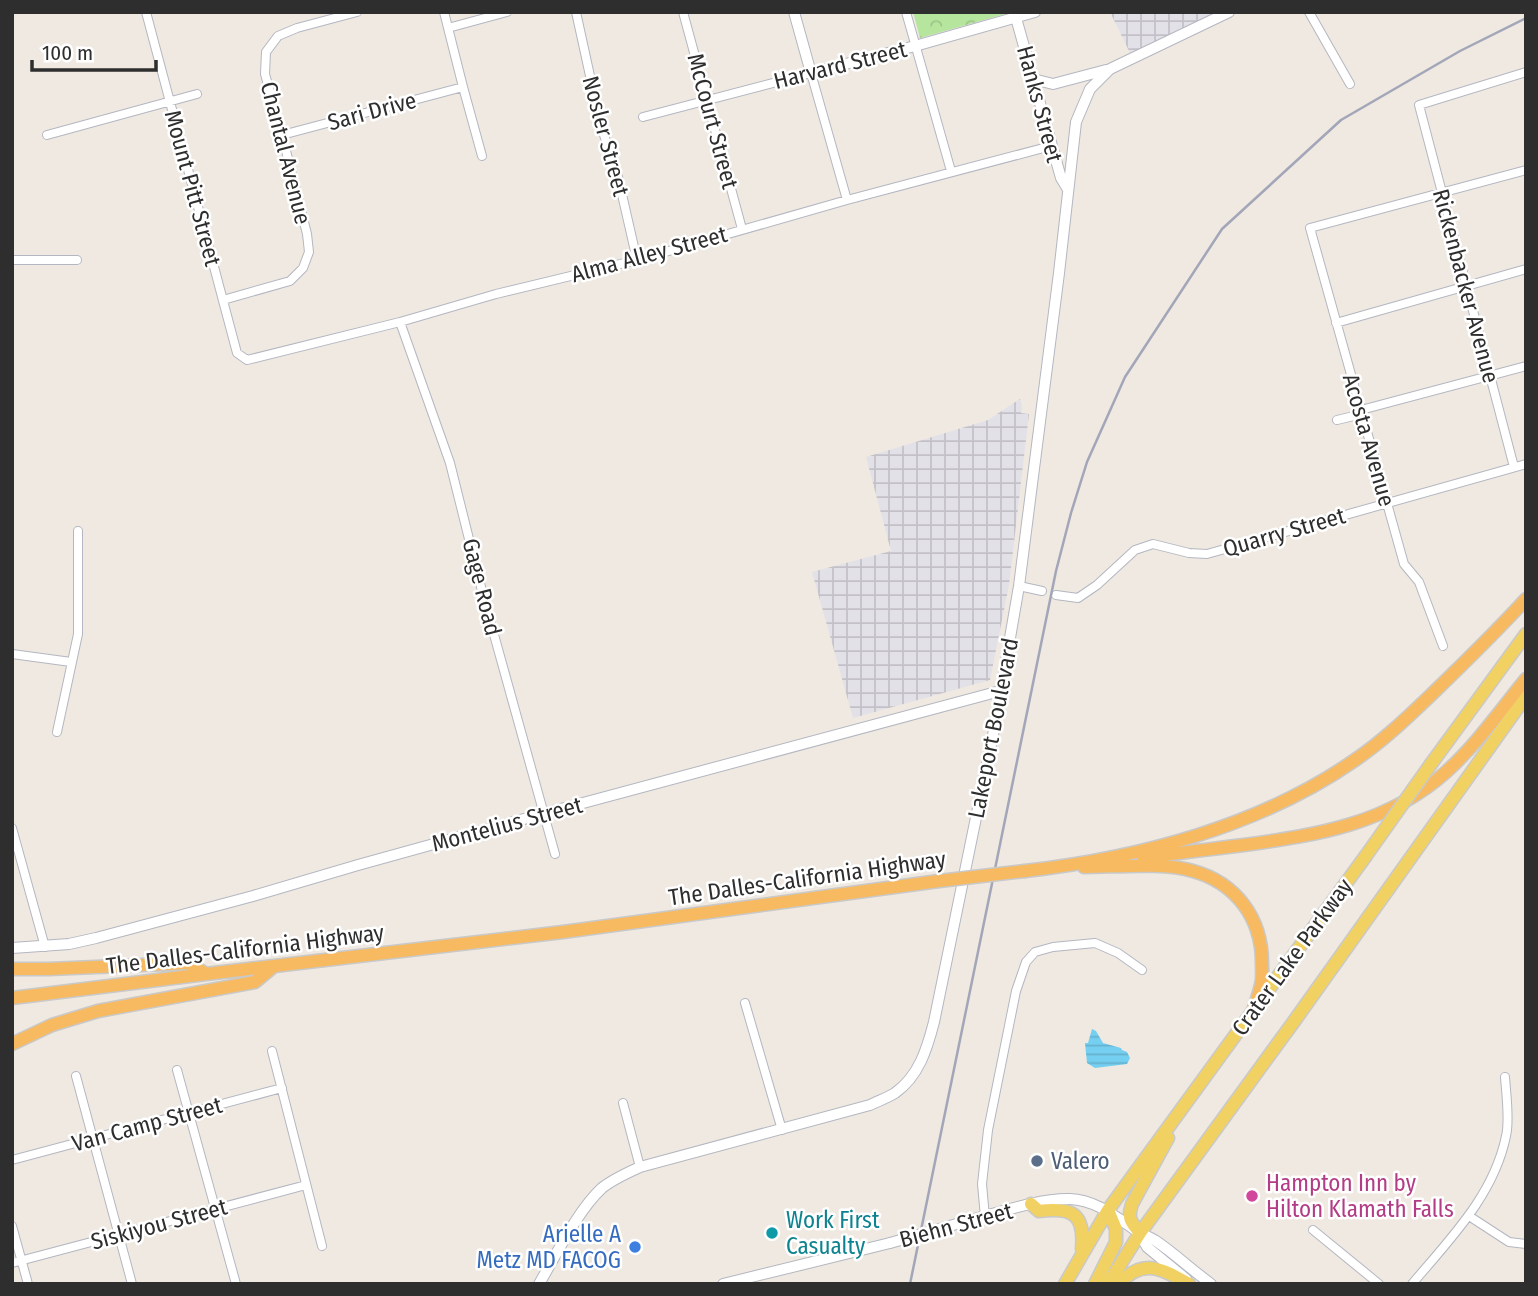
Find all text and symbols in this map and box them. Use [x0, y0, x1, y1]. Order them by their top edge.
scale bar [32, 28, 156, 72]
street label: Harvard Street [771, 35, 910, 95]
text: 100 m [42, 40, 93, 66]
street label: Hanks Street [1011, 43, 1069, 166]
street label: McCourt Street [681, 50, 745, 192]
street label: Nosler Street [577, 73, 636, 200]
street label: Chantal Avenue [255, 79, 317, 227]
street label: Sari Drive [325, 86, 419, 136]
street label: Mount Pitt Street [159, 107, 227, 270]
street label: Rickenbacker Avenue [1427, 186, 1505, 386]
street label: Alma Alley Street [568, 220, 730, 288]
street label: Acosta Avenue [1337, 370, 1401, 510]
street label: Quarry Street [1220, 501, 1349, 563]
street label: Gage Road [456, 536, 508, 638]
street label: Lakeport Boulevard [962, 635, 1024, 821]
street label: Montelius Street [429, 790, 586, 858]
street label: The Dalles-California Highway [667, 845, 948, 911]
street label: Crater Lake Parkway [1226, 872, 1359, 1041]
street label: The Dalles-California Highway [104, 918, 386, 980]
street label: Van Camp Street [69, 1090, 226, 1157]
place label: Valero [1051, 1147, 1110, 1175]
marker: Valero [1029, 1153, 1045, 1169]
place label: Hampton Inn by Hilton Klamath Falls [1266, 1169, 1454, 1223]
marker: Hampton Inn by Hilton Klamath Falls [1244, 1188, 1260, 1204]
street label: Siskiyou Street [88, 1192, 231, 1256]
street label: Biehn Street [896, 1196, 1016, 1254]
place label: Work First Casualty [786, 1206, 880, 1260]
place label: Arielle A Metz MD FACOG [477, 1220, 621, 1274]
marker: Work First Casualty [764, 1225, 780, 1241]
marker: Arielle A Metz MD FACOG [627, 1239, 643, 1255]

